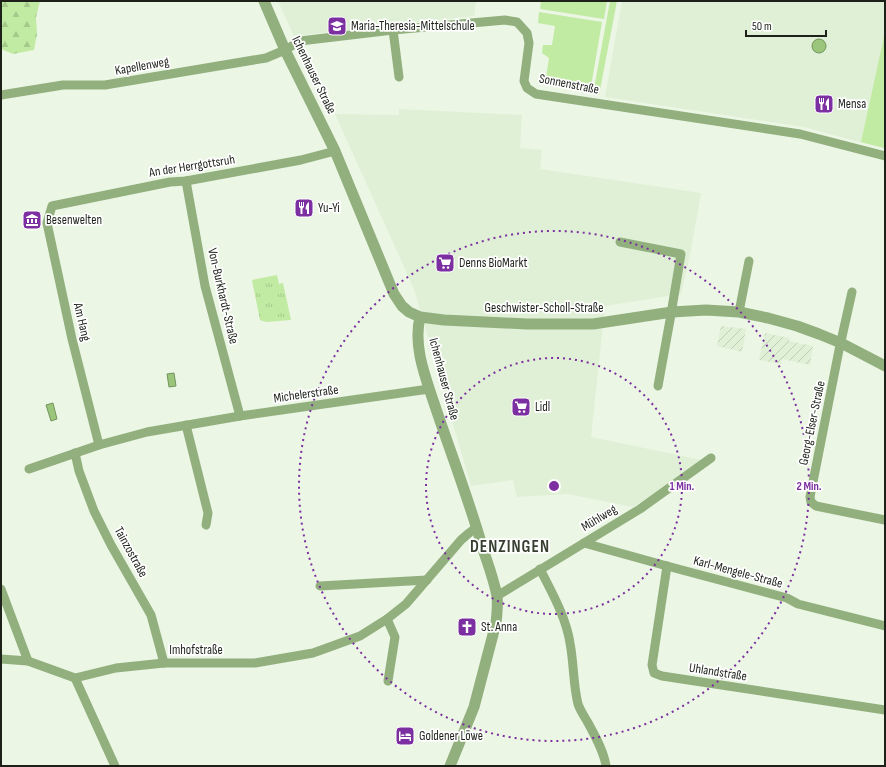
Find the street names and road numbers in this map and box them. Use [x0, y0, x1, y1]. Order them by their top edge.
street label: Ichenhauser Straße [288, 33, 340, 117]
street label: Kapellenweg [114, 53, 170, 79]
street label: Sonnenstraße [538, 70, 600, 98]
street label: An der Herrgottsruh [147, 151, 236, 181]
street label: Von-Burkhardt-Straße [204, 246, 242, 346]
street label: Am Hang [70, 300, 94, 343]
street label: Geschwister-Scholl-Straße [485, 300, 603, 316]
street label: Ichenhauser Straße [425, 336, 463, 422]
street label: Georg-Elser-Straße [795, 380, 829, 466]
street label: Michelerstraße [273, 382, 339, 406]
street label: Mühlweg [578, 501, 620, 535]
street label: Tainzostraße [111, 524, 151, 580]
street label: Karl-Mengele-Straße [692, 552, 784, 592]
street label: Imhofstraße [169, 642, 223, 658]
street label: Uhlandstraße [688, 660, 748, 684]

